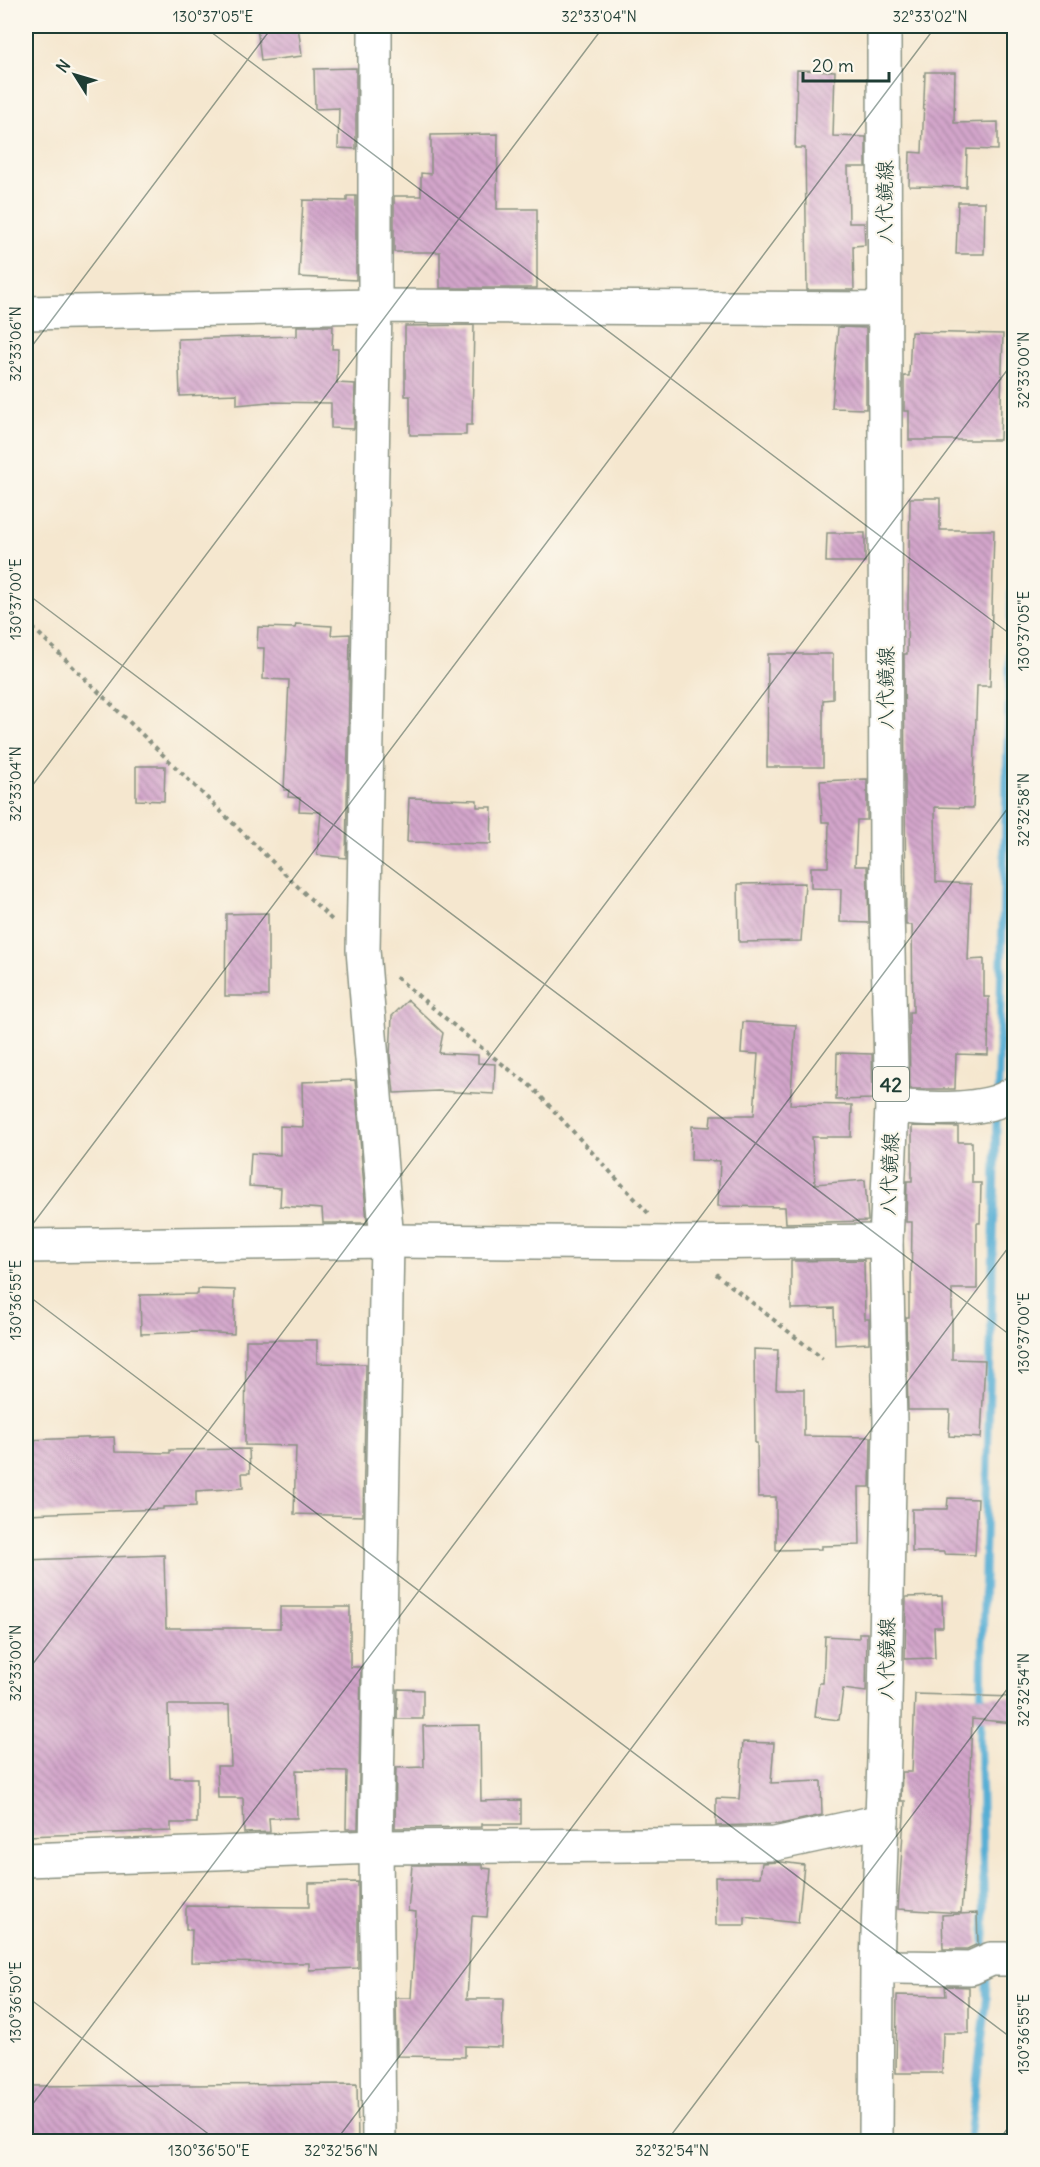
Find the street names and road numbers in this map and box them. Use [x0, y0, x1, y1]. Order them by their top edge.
street label: 八代鏡線 [871, 160, 898, 244]
street label: 八代鏡線 [872, 646, 899, 730]
road number: 42 [873, 1067, 909, 1101]
street label: 八代鏡線 [874, 1132, 904, 1216]
street label: 八代鏡線 [872, 1617, 900, 1701]

